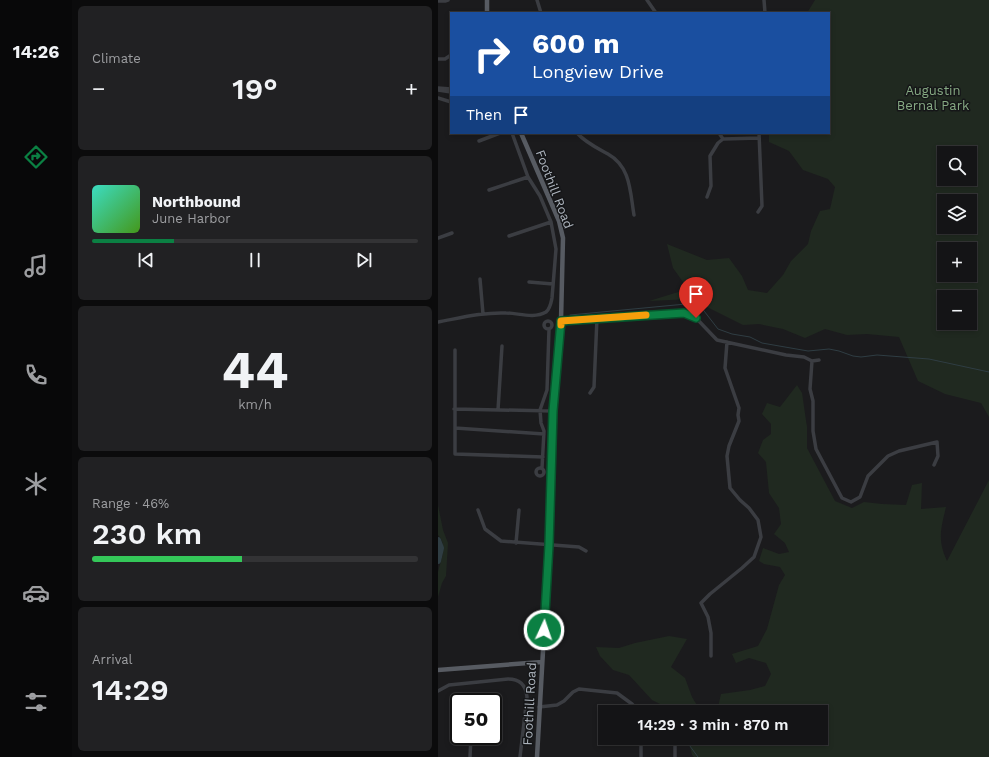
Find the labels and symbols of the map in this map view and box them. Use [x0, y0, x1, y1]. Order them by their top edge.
park label: Augustin Bernal Park [897, 83, 970, 113]
street label: Foothill Road [533, 148, 576, 231]
pin [679, 277, 713, 318]
position arrow [523, 609, 565, 651]
street label: Foothill Road [520, 662, 539, 746]
speed limit sign: 50 [450, 693, 502, 745]

